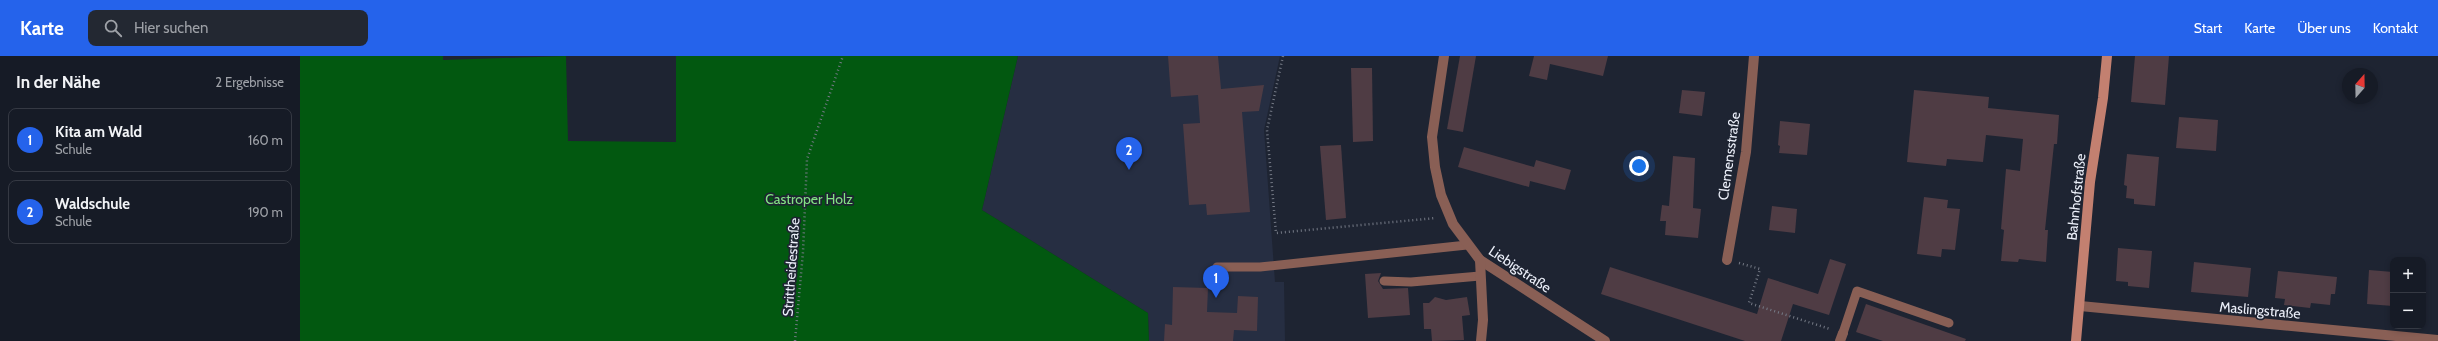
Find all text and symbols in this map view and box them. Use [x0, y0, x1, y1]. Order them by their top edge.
search box [88, 10, 368, 46]
text: Karte [20, 17, 64, 40]
icon: search [102, 17, 124, 39]
text: Hier suchen [134, 19, 208, 37]
text: Start [2194, 19, 2222, 37]
text: Karte [2244, 19, 2275, 37]
text: Über uns [2297, 19, 2351, 37]
text: Kontakt [2373, 19, 2418, 37]
north arrow [2342, 68, 2378, 104]
text: In der Nähe [16, 72, 100, 92]
text: 2 Ergebnisse [215, 74, 284, 90]
street label: Clemensstraße [1714, 111, 1744, 201]
text: Kita am Wald [55, 123, 142, 141]
text: 1 [28, 132, 32, 148]
text: 160 m [248, 132, 283, 148]
pin: 2 [1116, 137, 1142, 170]
text: Schule [55, 141, 92, 157]
street label: Bahnhofstraße [2062, 153, 2090, 241]
your location [1629, 156, 1649, 176]
park label: Castroper Holz [765, 190, 853, 208]
text: Waldschule [55, 195, 130, 213]
text: 2 [27, 204, 33, 220]
text: 190 m [248, 204, 283, 220]
text: Schule [55, 213, 92, 229]
street label: Strittheidestraße [779, 217, 803, 317]
street label: Liebigstraße [1485, 242, 1555, 296]
map controls [2390, 257, 2426, 329]
button: + [2390, 257, 2426, 293]
pin: 1 [1203, 265, 1229, 298]
button: − [2390, 293, 2426, 329]
street label: Maslingstraße [2219, 297, 2301, 323]

